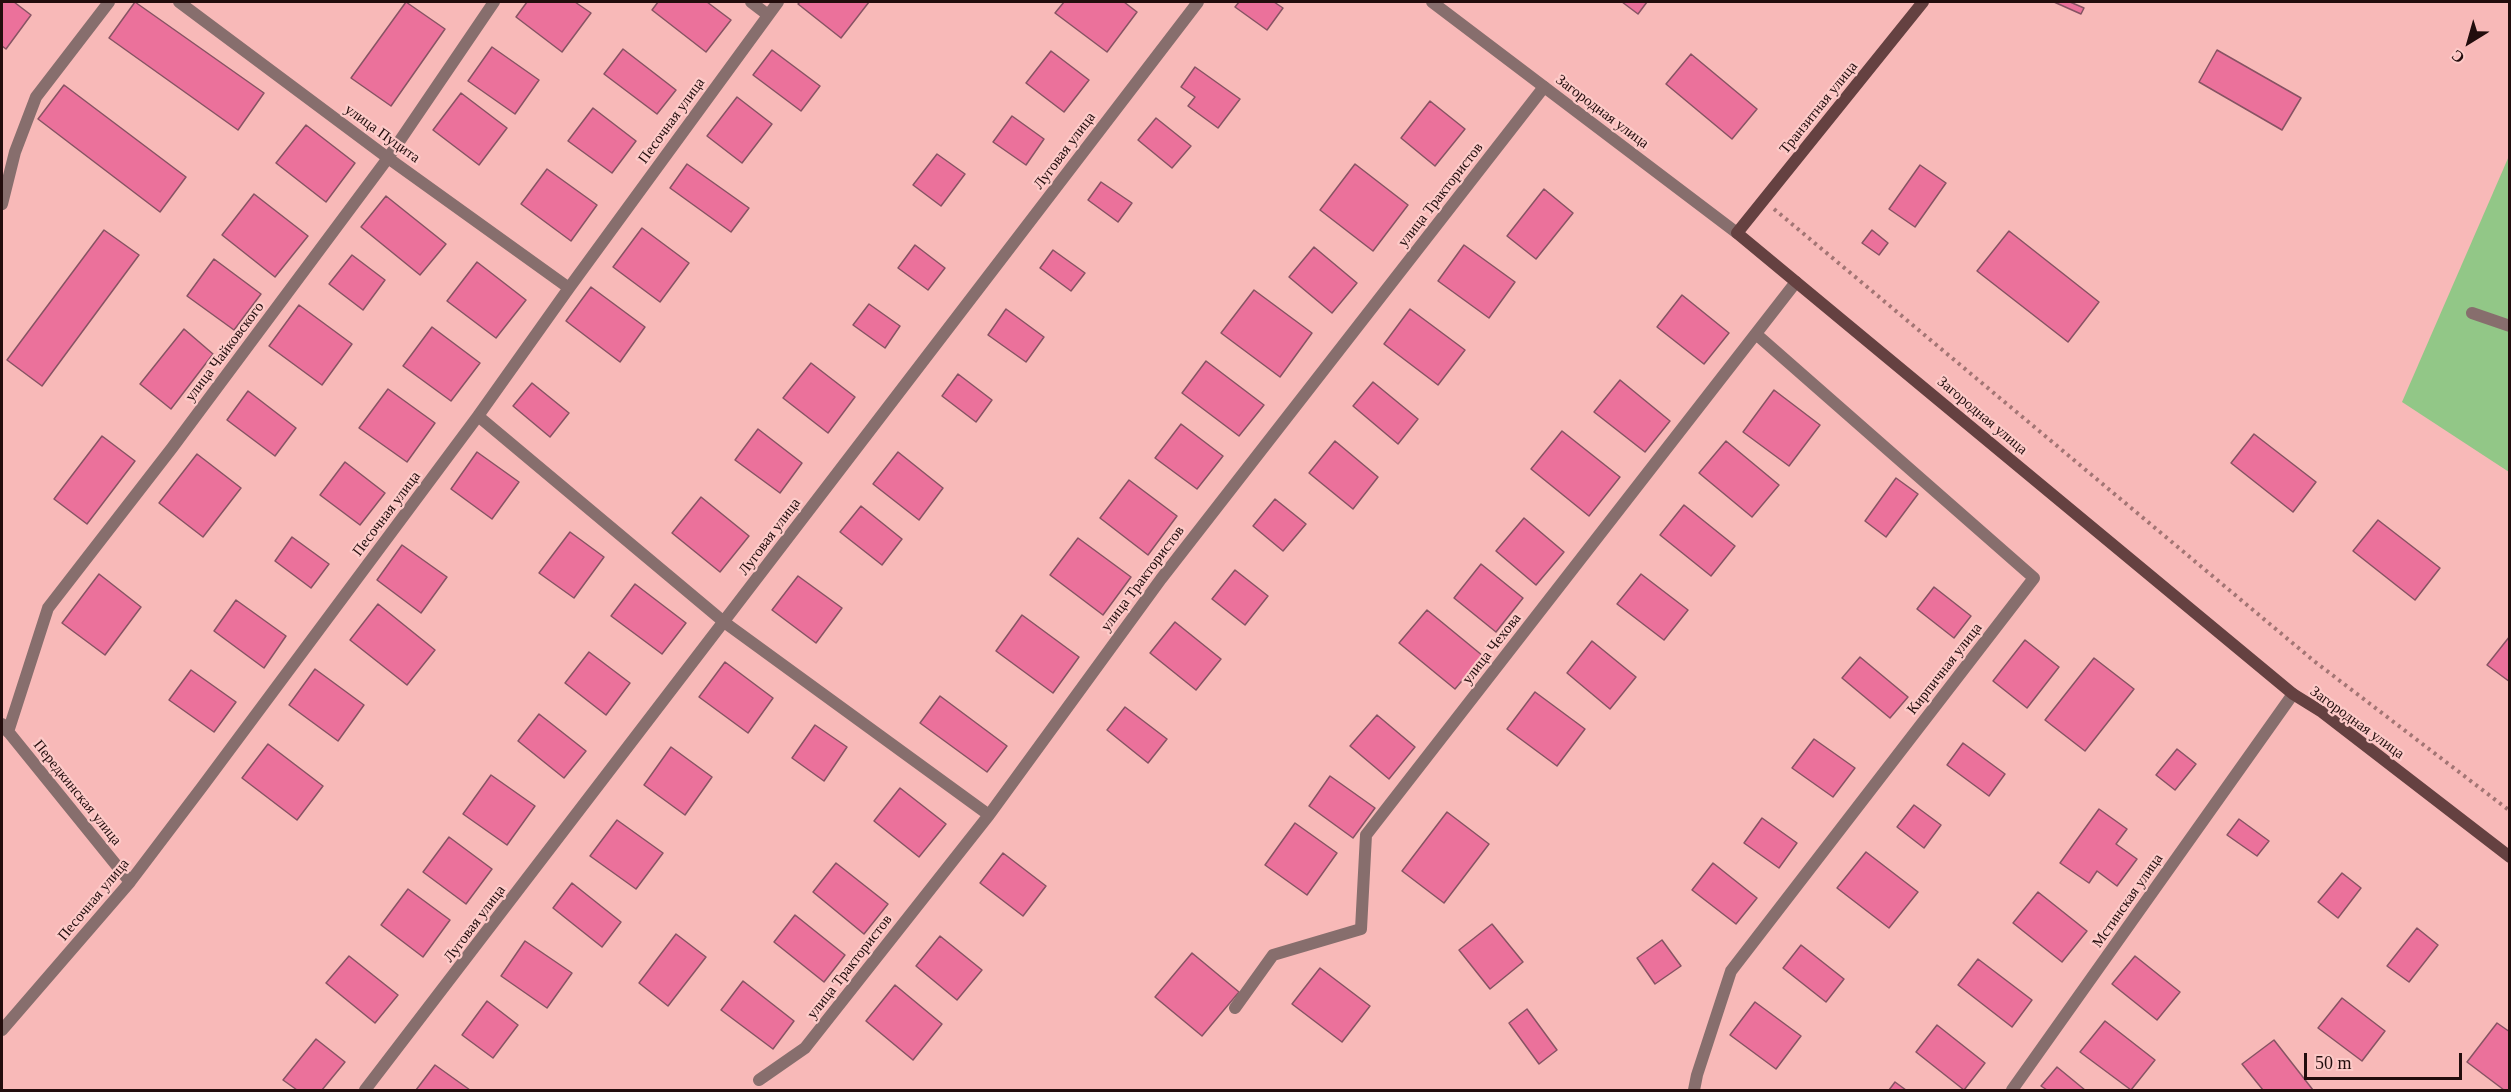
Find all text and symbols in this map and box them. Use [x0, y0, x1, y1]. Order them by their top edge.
north arrow [2439, 12, 2499, 72]
text: С [2448, 47, 2468, 67]
street label: Транзитная улица [1776, 58, 1862, 158]
street label: Загородная улица [1552, 71, 1652, 153]
street label: Песочная улица [635, 75, 709, 167]
street label: улица Пуцита [341, 101, 423, 167]
street label: Луговая улица [1030, 109, 1100, 193]
street label: улица Трактористов [1395, 139, 1487, 251]
street label: улица Чайковского [182, 299, 268, 405]
street label: Загородная улица [1933, 373, 2031, 459]
street label: Песочная улица [349, 468, 425, 560]
street label: Луговая улица [735, 495, 805, 579]
street label: улица Трактористов [1097, 523, 1189, 635]
street label: улица Чехова [1459, 610, 1525, 688]
street label: Кирпичная улица [1904, 620, 1986, 718]
street label: Загородная улица [2306, 683, 2408, 763]
street label: Передкинская улица [29, 737, 125, 849]
street label: Мстинская улица [2089, 851, 2167, 951]
street label: Песочная улица [54, 855, 134, 945]
street label: Луговая улица [440, 882, 510, 966]
street label: улица Трактористов [804, 911, 896, 1023]
scale bar [2307, 1041, 2464, 1079]
text: 50 m [2315, 1053, 2352, 1073]

